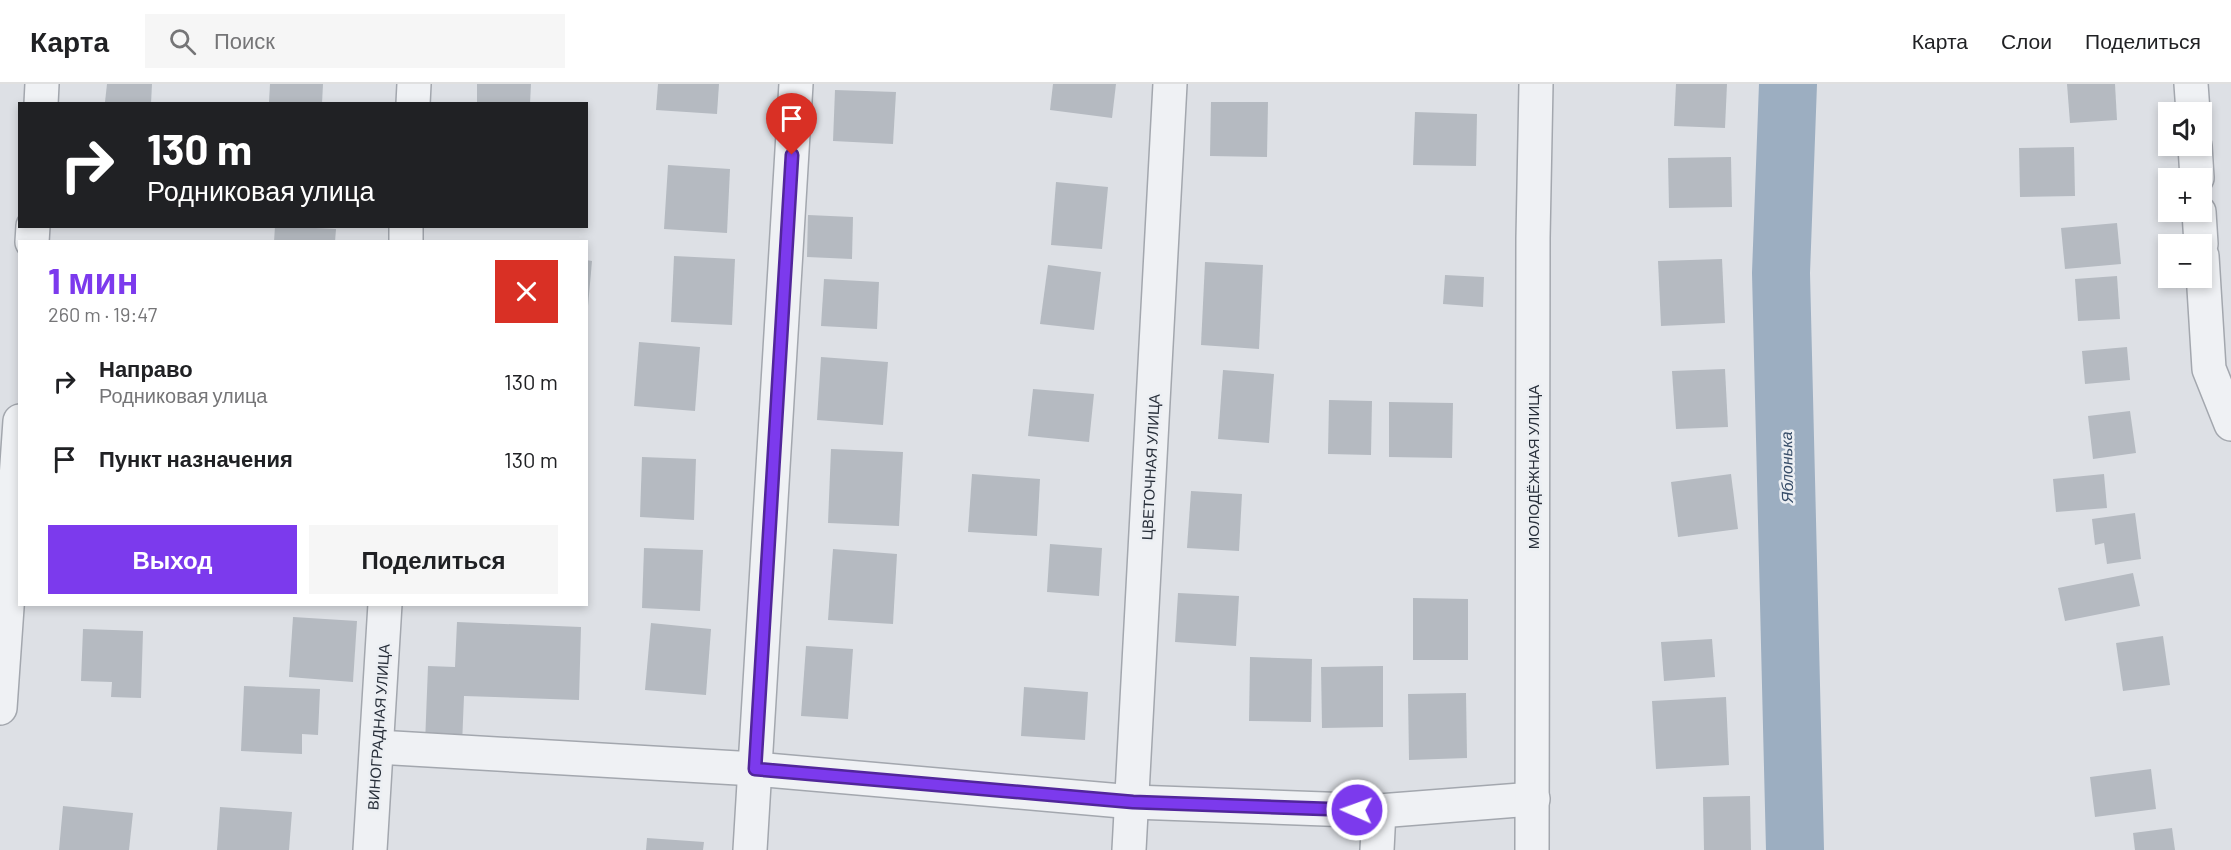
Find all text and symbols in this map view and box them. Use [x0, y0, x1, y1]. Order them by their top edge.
search box [145, 14, 565, 68]
text: Карта [30, 24, 109, 58]
icon: search [166, 25, 199, 58]
text: Поиск [214, 27, 275, 53]
text: Карта [1912, 28, 1968, 53]
text: Слои [2001, 28, 2052, 53]
text: Поделиться [2085, 28, 2201, 53]
pin [766, 93, 817, 155]
icon: arrive [775, 102, 808, 135]
map controls [2158, 102, 2212, 288]
button: sound [2158, 102, 2212, 156]
text: 130 m [147, 123, 252, 173]
icon: right [48, 126, 126, 204]
button: + [2158, 168, 2212, 222]
text: Родниковая улица [147, 174, 374, 206]
button: − [2158, 234, 2212, 288]
text: 1 мин [48, 258, 138, 301]
button: close [495, 260, 558, 323]
text: 260 m · 19:47 [48, 302, 157, 326]
text: Направо [99, 355, 193, 381]
icon: right [48, 365, 81, 398]
text: 130 m [504, 368, 558, 394]
text: Родниковая улица [99, 383, 267, 407]
street label: МОЛОДЁЖНАЯ УЛИЦА [1524, 385, 1542, 549]
street label: ЦВЕТОЧНАЯ УЛИЦА [1137, 393, 1163, 541]
water label: Яблонька [1776, 431, 1796, 504]
icon: arrive [48, 443, 81, 476]
text: Пункт назначения [99, 445, 293, 471]
text: 130 m [504, 446, 558, 472]
button: Выход [48, 525, 297, 594]
button: Поделиться [309, 525, 558, 594]
street label: ВИНОГРАДНАЯ УЛИЦА [363, 643, 393, 811]
position arrow [1325, 778, 1389, 842]

